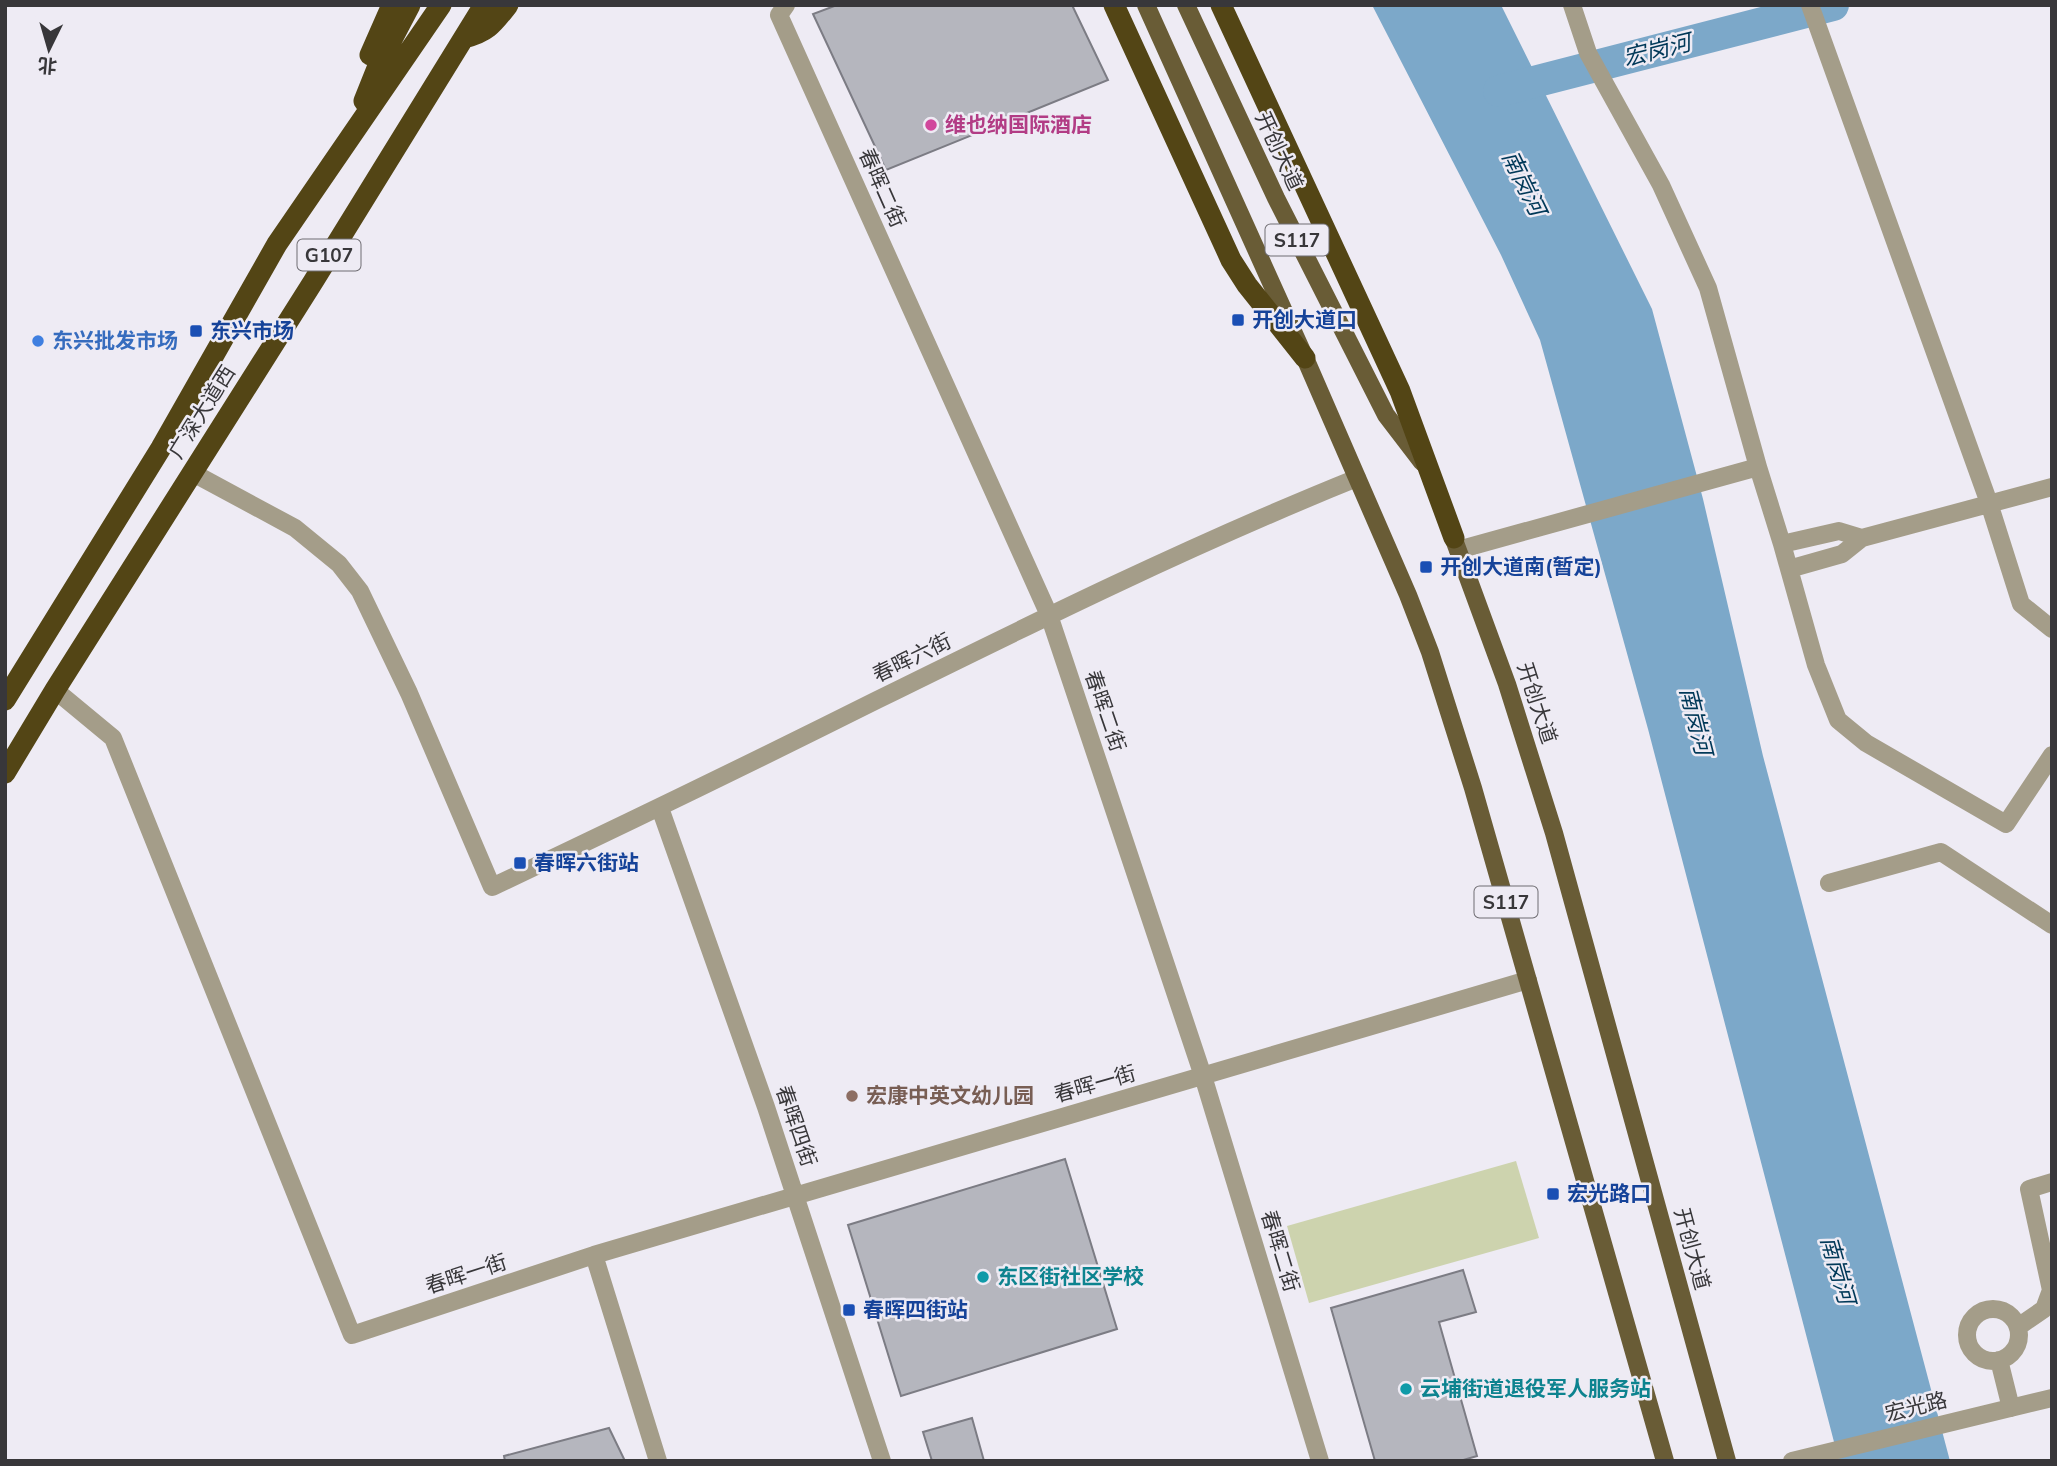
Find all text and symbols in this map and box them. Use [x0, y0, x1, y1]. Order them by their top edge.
north arrow [14, 14, 84, 84]
water label: 宏岗河 [1620, 26, 1698, 72]
text: 北 [37, 53, 58, 79]
street label: 开创大道 [1250, 107, 1309, 194]
place label: 维也纳国际酒店 [945, 111, 1092, 137]
marker: 维也纳国际酒店 [923, 117, 939, 133]
street label: 春晖二街 [854, 144, 912, 231]
water label: 南岗河 [1496, 145, 1554, 224]
road number: S117 [1266, 224, 1328, 256]
road number: G107 [298, 240, 360, 270]
place label: 开创大道口 [1252, 306, 1357, 332]
marker: 开创大道口 [1230, 312, 1246, 328]
place label: 东兴市场 [210, 317, 294, 343]
marker: 东兴市场 [188, 323, 204, 339]
place label: 东兴批发市场 [52, 327, 178, 353]
marker: 东兴批发市场 [30, 333, 46, 349]
street label: 广深大道西 [162, 360, 240, 463]
place label: 开创大道南(暂定) [1440, 553, 1602, 579]
marker: 开创大道南(暂定) [1418, 559, 1434, 575]
street label: 春晖六街 [868, 627, 955, 687]
street label: 开创大道 [1513, 659, 1563, 747]
street label: 春晖二街 [1080, 667, 1132, 755]
water label: 南岗河 [1674, 684, 1720, 762]
place label: 春晖六街站 [534, 849, 639, 875]
marker: 春晖六街站 [512, 855, 528, 871]
road number: S117 [1474, 887, 1538, 918]
street label: 春晖一街 [1051, 1059, 1139, 1107]
street label: 春晖四街 [771, 1082, 823, 1170]
place label: 宏康中英文幼儿园 [866, 1082, 1034, 1108]
marker: 宏康中英文幼儿园 [844, 1088, 860, 1104]
place label: 宏光路口 [1567, 1180, 1651, 1206]
marker: 宏光路口 [1545, 1186, 1561, 1202]
street label: 开创大道 [1670, 1205, 1716, 1293]
street label: 春晖二街 [1256, 1207, 1306, 1295]
water label: 南岗河 [1815, 1233, 1863, 1311]
street label: 春晖一街 [422, 1248, 510, 1298]
place label: 东区街社区学校 [997, 1263, 1144, 1289]
marker: 东区街社区学校 [975, 1269, 991, 1285]
place label: 春晖四街站 [863, 1296, 968, 1322]
marker: 春晖四街站 [841, 1302, 857, 1318]
place label: 云埔街道退役军人服务站 [1420, 1375, 1651, 1401]
marker: 云埔街道退役军人服务站 [1398, 1381, 1414, 1397]
street label: 宏光路 [1882, 1386, 1949, 1426]

